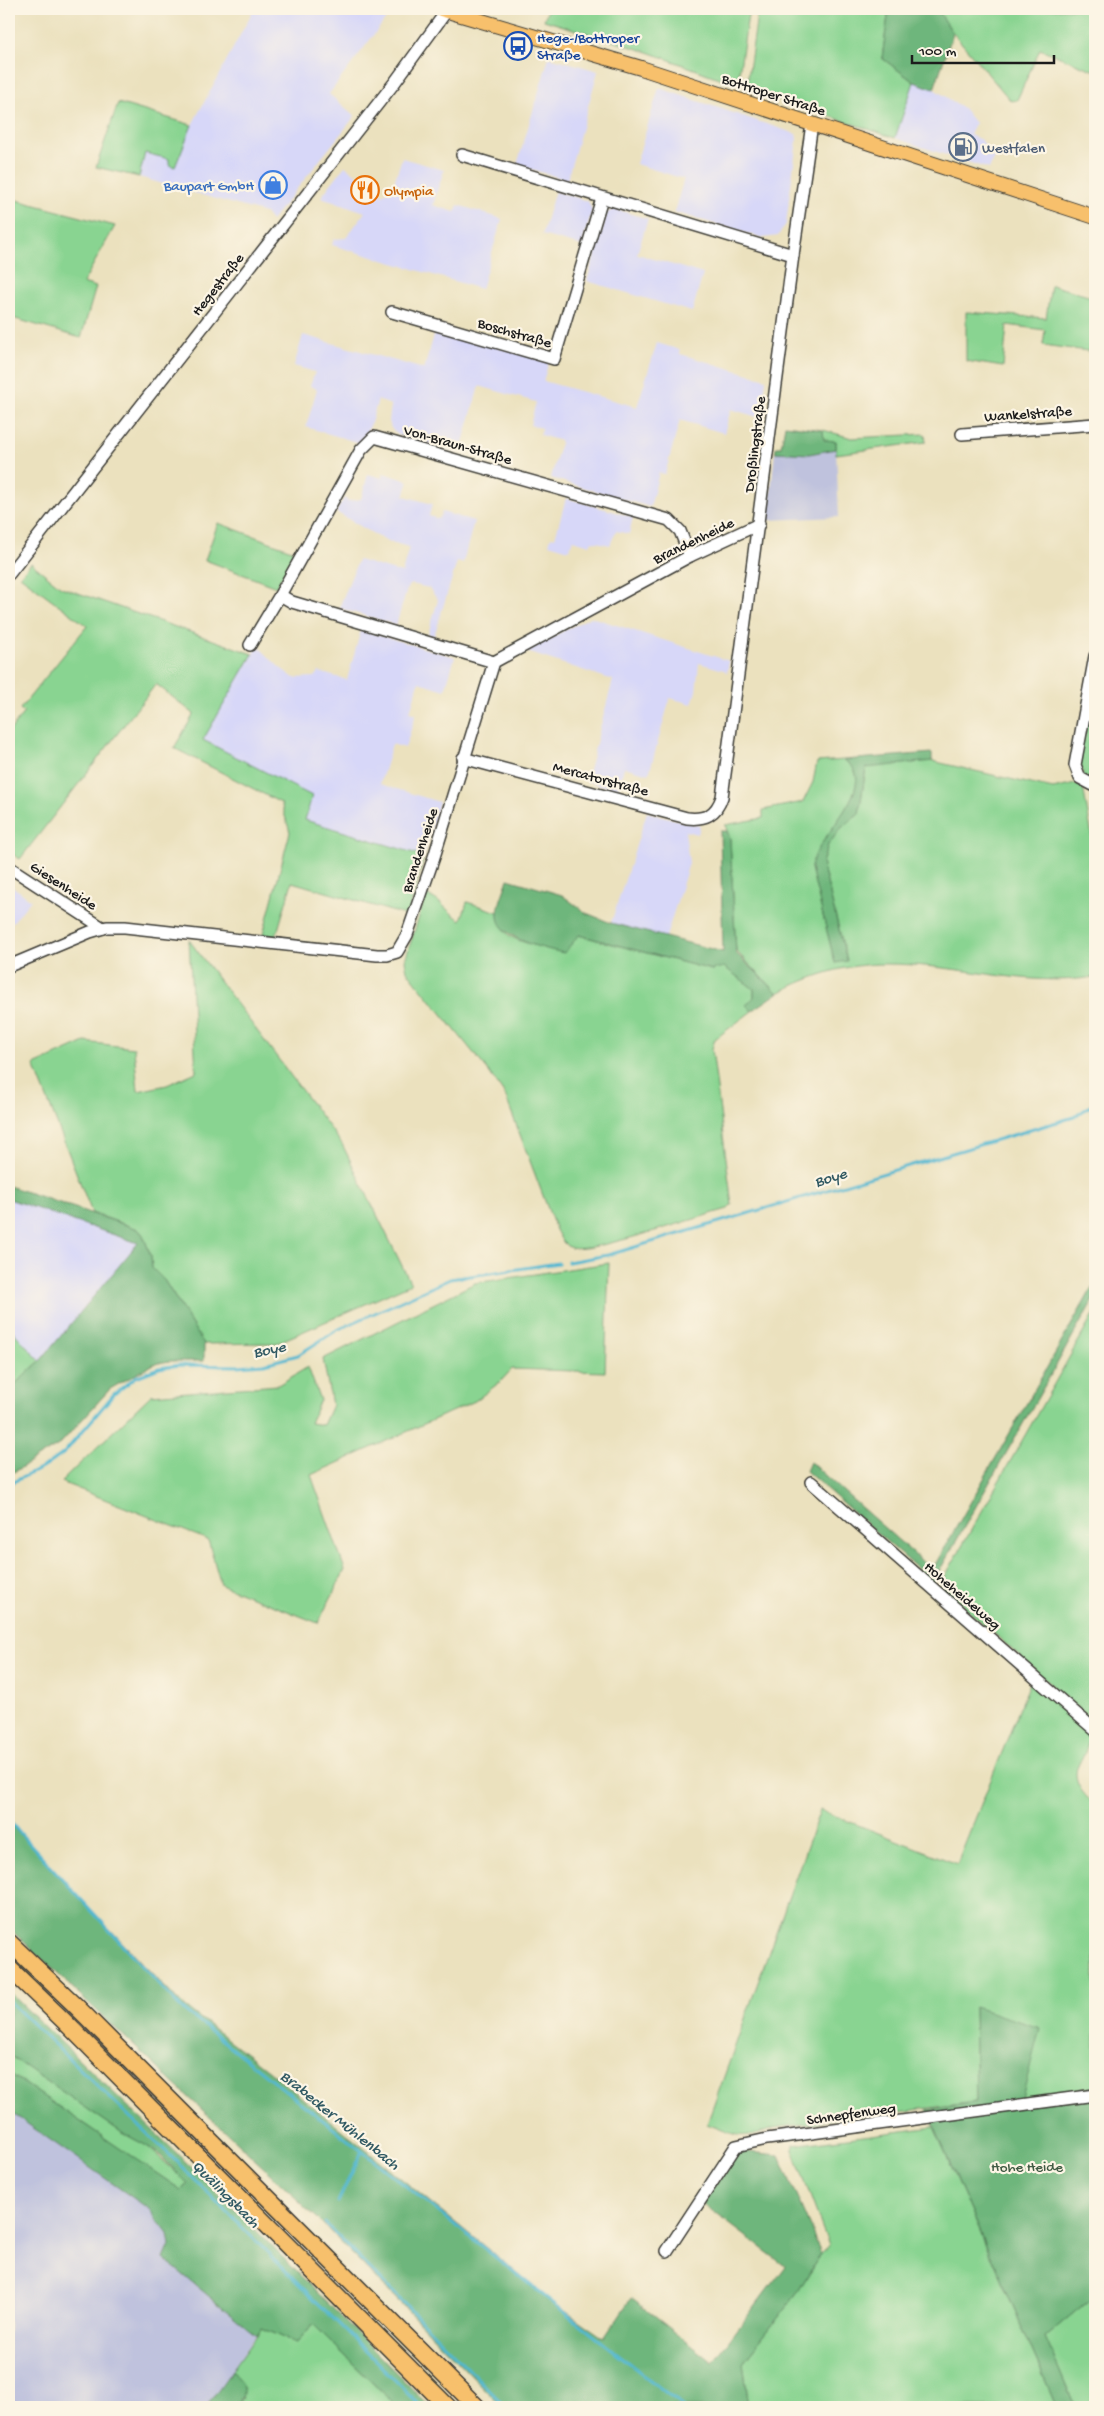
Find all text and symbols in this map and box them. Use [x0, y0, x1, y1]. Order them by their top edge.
place label: Hege-/Bottroper Straße [537, 30, 641, 65]
bus stop icon: Hege-/Bottroper Straße [503, 31, 533, 61]
scale bar [912, 32, 1054, 64]
text: 100 m [918, 43, 957, 61]
street label: Bottroper Straße [718, 70, 828, 121]
fuel station icon: Westfalen [948, 132, 978, 162]
place label: Westfalen [982, 140, 1045, 158]
shop icon: Baupart GmbH [258, 170, 288, 200]
restaurant icon: Olympia [350, 175, 380, 205]
place label: Baupart GmbH [163, 178, 254, 196]
place label: Olympia [384, 183, 434, 201]
street label: Hegestraße [188, 250, 249, 320]
street label: Boschstraße [474, 314, 554, 353]
street label: Droßlingstraße [741, 395, 771, 494]
street label: Wankelstraße [984, 403, 1073, 427]
street label: Von-Braun-Straße [400, 422, 514, 470]
street label: Brandenheide [650, 514, 737, 570]
street label: Mercatorstraße [551, 759, 651, 801]
street label: Brandenheide [398, 806, 443, 896]
street label: Giesenheide [26, 858, 100, 915]
water label: Boye [813, 1165, 850, 1193]
water label: Boye [252, 1339, 288, 1364]
street label: Hoheheideweg [920, 1558, 1004, 1635]
water label: Brabecker Mühlenbach [275, 2068, 402, 2176]
street label: Schnepfenweg [806, 2100, 897, 2130]
water label: Quälingsbach [187, 2158, 263, 2234]
park label: Hohe Heide [991, 2159, 1063, 2177]

